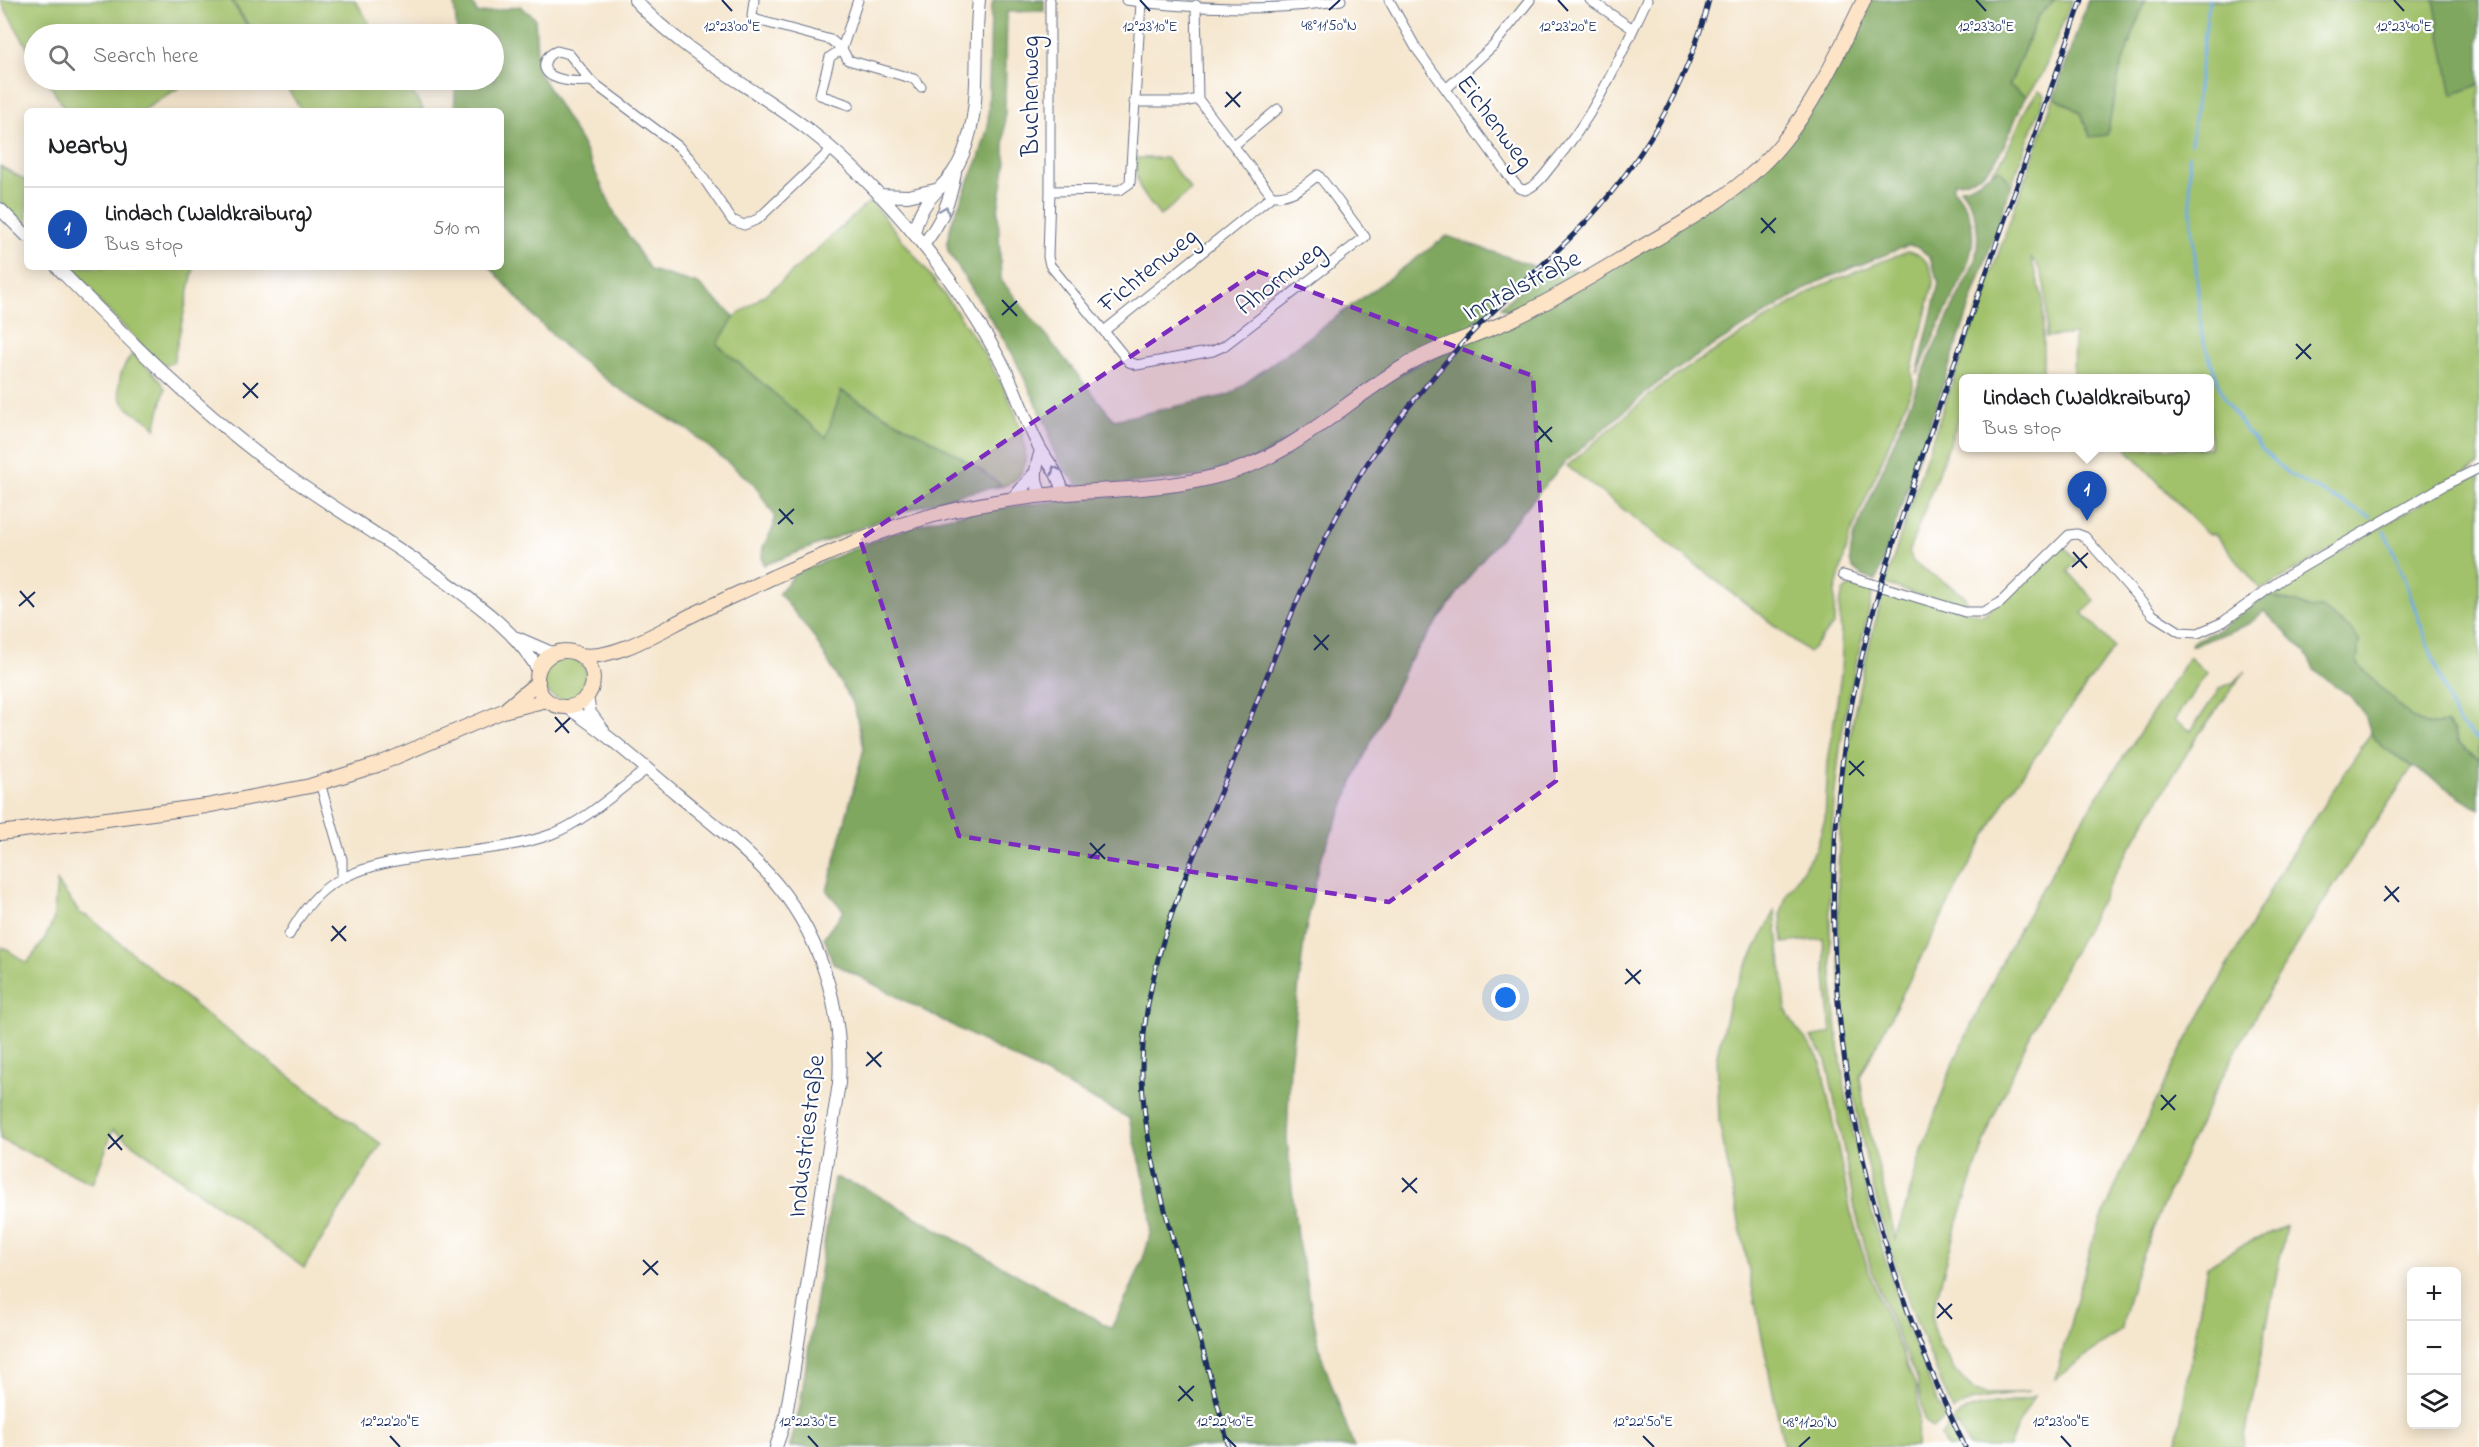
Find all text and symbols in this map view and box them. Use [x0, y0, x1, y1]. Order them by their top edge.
text: 48°11'50"N [1301, 15, 1357, 37]
text: 12°23'00"E [703, 16, 761, 38]
text: 12°23'10"E [1122, 16, 1178, 38]
text: 12°23'20"E [1539, 16, 1597, 38]
text: 12°23'30"E [1958, 16, 2014, 38]
text: 12°23'40"E [2376, 16, 2432, 38]
search box [24, 24, 504, 90]
street label: Buchenweg [1013, 35, 1051, 158]
icon: search [45, 41, 78, 74]
text: Search here [93, 41, 198, 73]
street label: Eichenweg [1446, 68, 1542, 178]
text: Nearby [48, 128, 127, 166]
text: Lindach (Waldkraiburg) [105, 199, 312, 231]
one-way arrow [938, 206, 950, 217]
text: 1 [64, 215, 71, 244]
text: 510 m [433, 215, 480, 244]
street label: Fichtenweg [1090, 219, 1207, 324]
text: Bus stop [105, 231, 183, 260]
street label: Ahornweg [1228, 233, 1333, 326]
street label: Inntalstraße [1457, 240, 1588, 333]
popup [1959, 374, 2214, 452]
text: Lindach (Waldkraiburg) [1983, 383, 2190, 415]
text: Bus stop [1983, 415, 2061, 444]
one-way arrow [1051, 466, 1062, 476]
pin: 1 [2068, 472, 2106, 521]
your location [1491, 983, 1520, 1012]
street label: Industriestraße [779, 1052, 837, 1220]
map controls [2407, 1267, 2461, 1429]
button: + [2407, 1267, 2461, 1321]
button: − [2407, 1321, 2461, 1375]
button: layers [2407, 1375, 2461, 1429]
text: 12°22'20"E [360, 1411, 420, 1433]
text: 12°22'30"E [779, 1411, 837, 1433]
text: 12°22'40"E [1196, 1411, 1254, 1433]
text: 12°22'50"E [1613, 1411, 1673, 1433]
text: 12°23'00"E [2032, 1411, 2090, 1433]
text: 48°11'20"N [1783, 1412, 1837, 1434]

